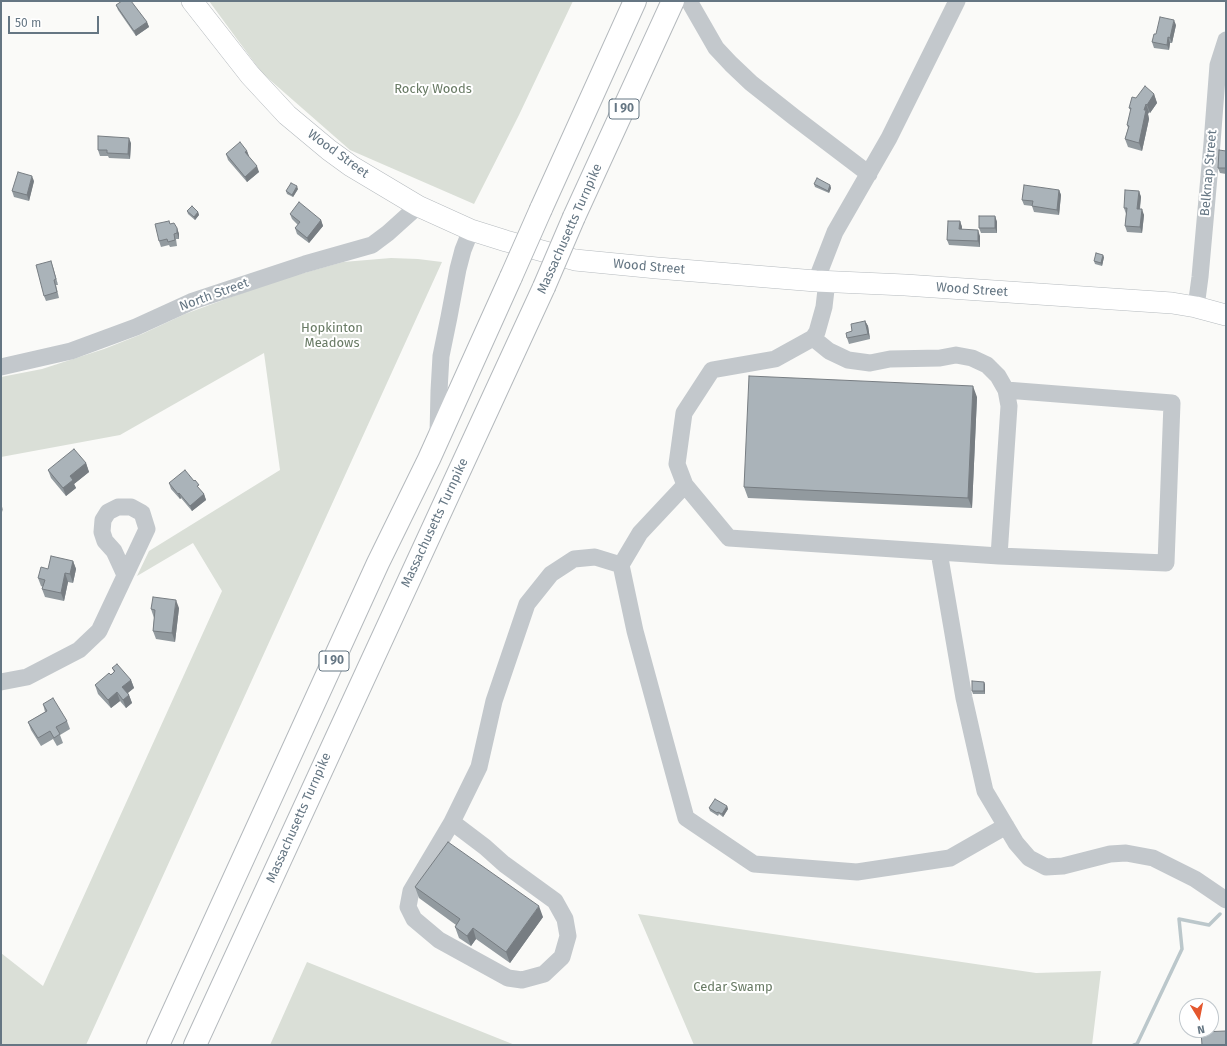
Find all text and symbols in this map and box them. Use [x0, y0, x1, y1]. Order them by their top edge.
scale bar [10, 8, 101, 34]
text: 50 m [15, 16, 41, 30]
park label: Rocky Woods [394, 81, 472, 97]
road number: I 90 [609, 99, 639, 119]
street label: Wood Street [304, 126, 372, 182]
street label: Belknap Street [1197, 129, 1221, 217]
street label: Massachusetts Turnpike [534, 161, 606, 297]
street label: Wood Street [612, 256, 686, 278]
street label: North Street [177, 275, 251, 315]
street label: Wood Street [935, 280, 1009, 300]
park label: Hopkinton Meadows [301, 320, 363, 351]
street label: Massachusetts Turnpike [398, 456, 472, 590]
road number: I 90 [319, 651, 349, 671]
street label: Massachusetts Turnpike [263, 750, 335, 886]
park label: Cedar Swamp [693, 979, 773, 995]
north arrow [1179, 998, 1219, 1038]
text: N [1196, 1022, 1206, 1036]

